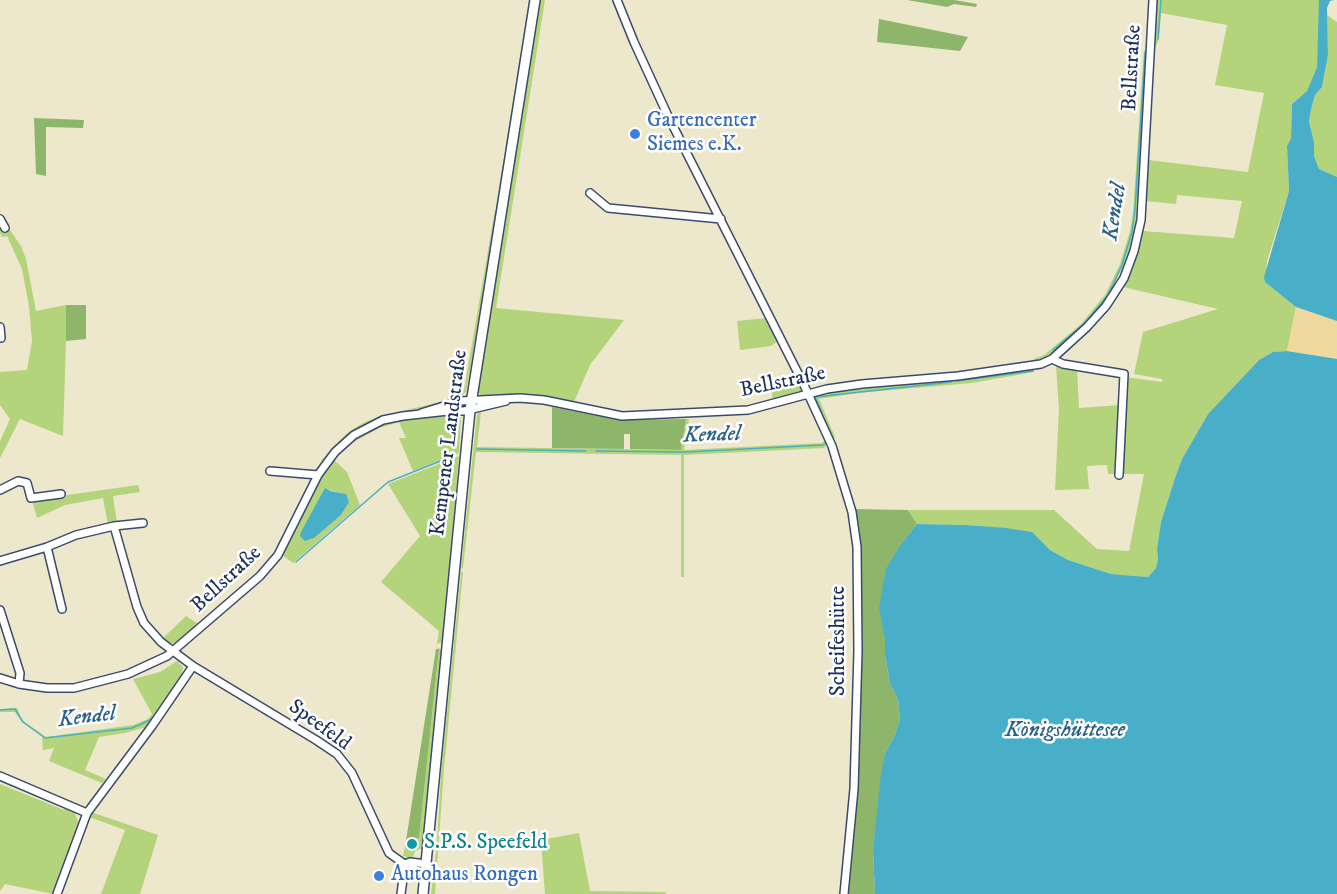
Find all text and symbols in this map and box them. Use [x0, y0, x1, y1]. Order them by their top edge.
street label: Bellstraße [1118, 24, 1148, 112]
place label: Gartencenter Siemes e.K. [647, 109, 757, 159]
marker: Gartencenter Siemes e.K. [628, 127, 642, 141]
water label: Kendel [1098, 182, 1134, 242]
street label: Kempener Landstraße [426, 348, 474, 538]
street label: Bellstraße [738, 362, 828, 404]
water label: Kendel [683, 422, 741, 450]
street label: Bellstraße [187, 541, 267, 619]
street label: Scheifeshütte [827, 586, 853, 696]
street label: Speefeld [283, 695, 355, 757]
water label: Kendel [57, 701, 117, 735]
water label: Königshüttesee [1005, 718, 1125, 744]
place label: S.P.S. Speefeld [424, 831, 548, 857]
marker: S.P.S. Speefeld [405, 837, 419, 851]
place label: Autohaus Rongen [391, 863, 538, 889]
marker: Autohaus Rongen [372, 869, 386, 883]

